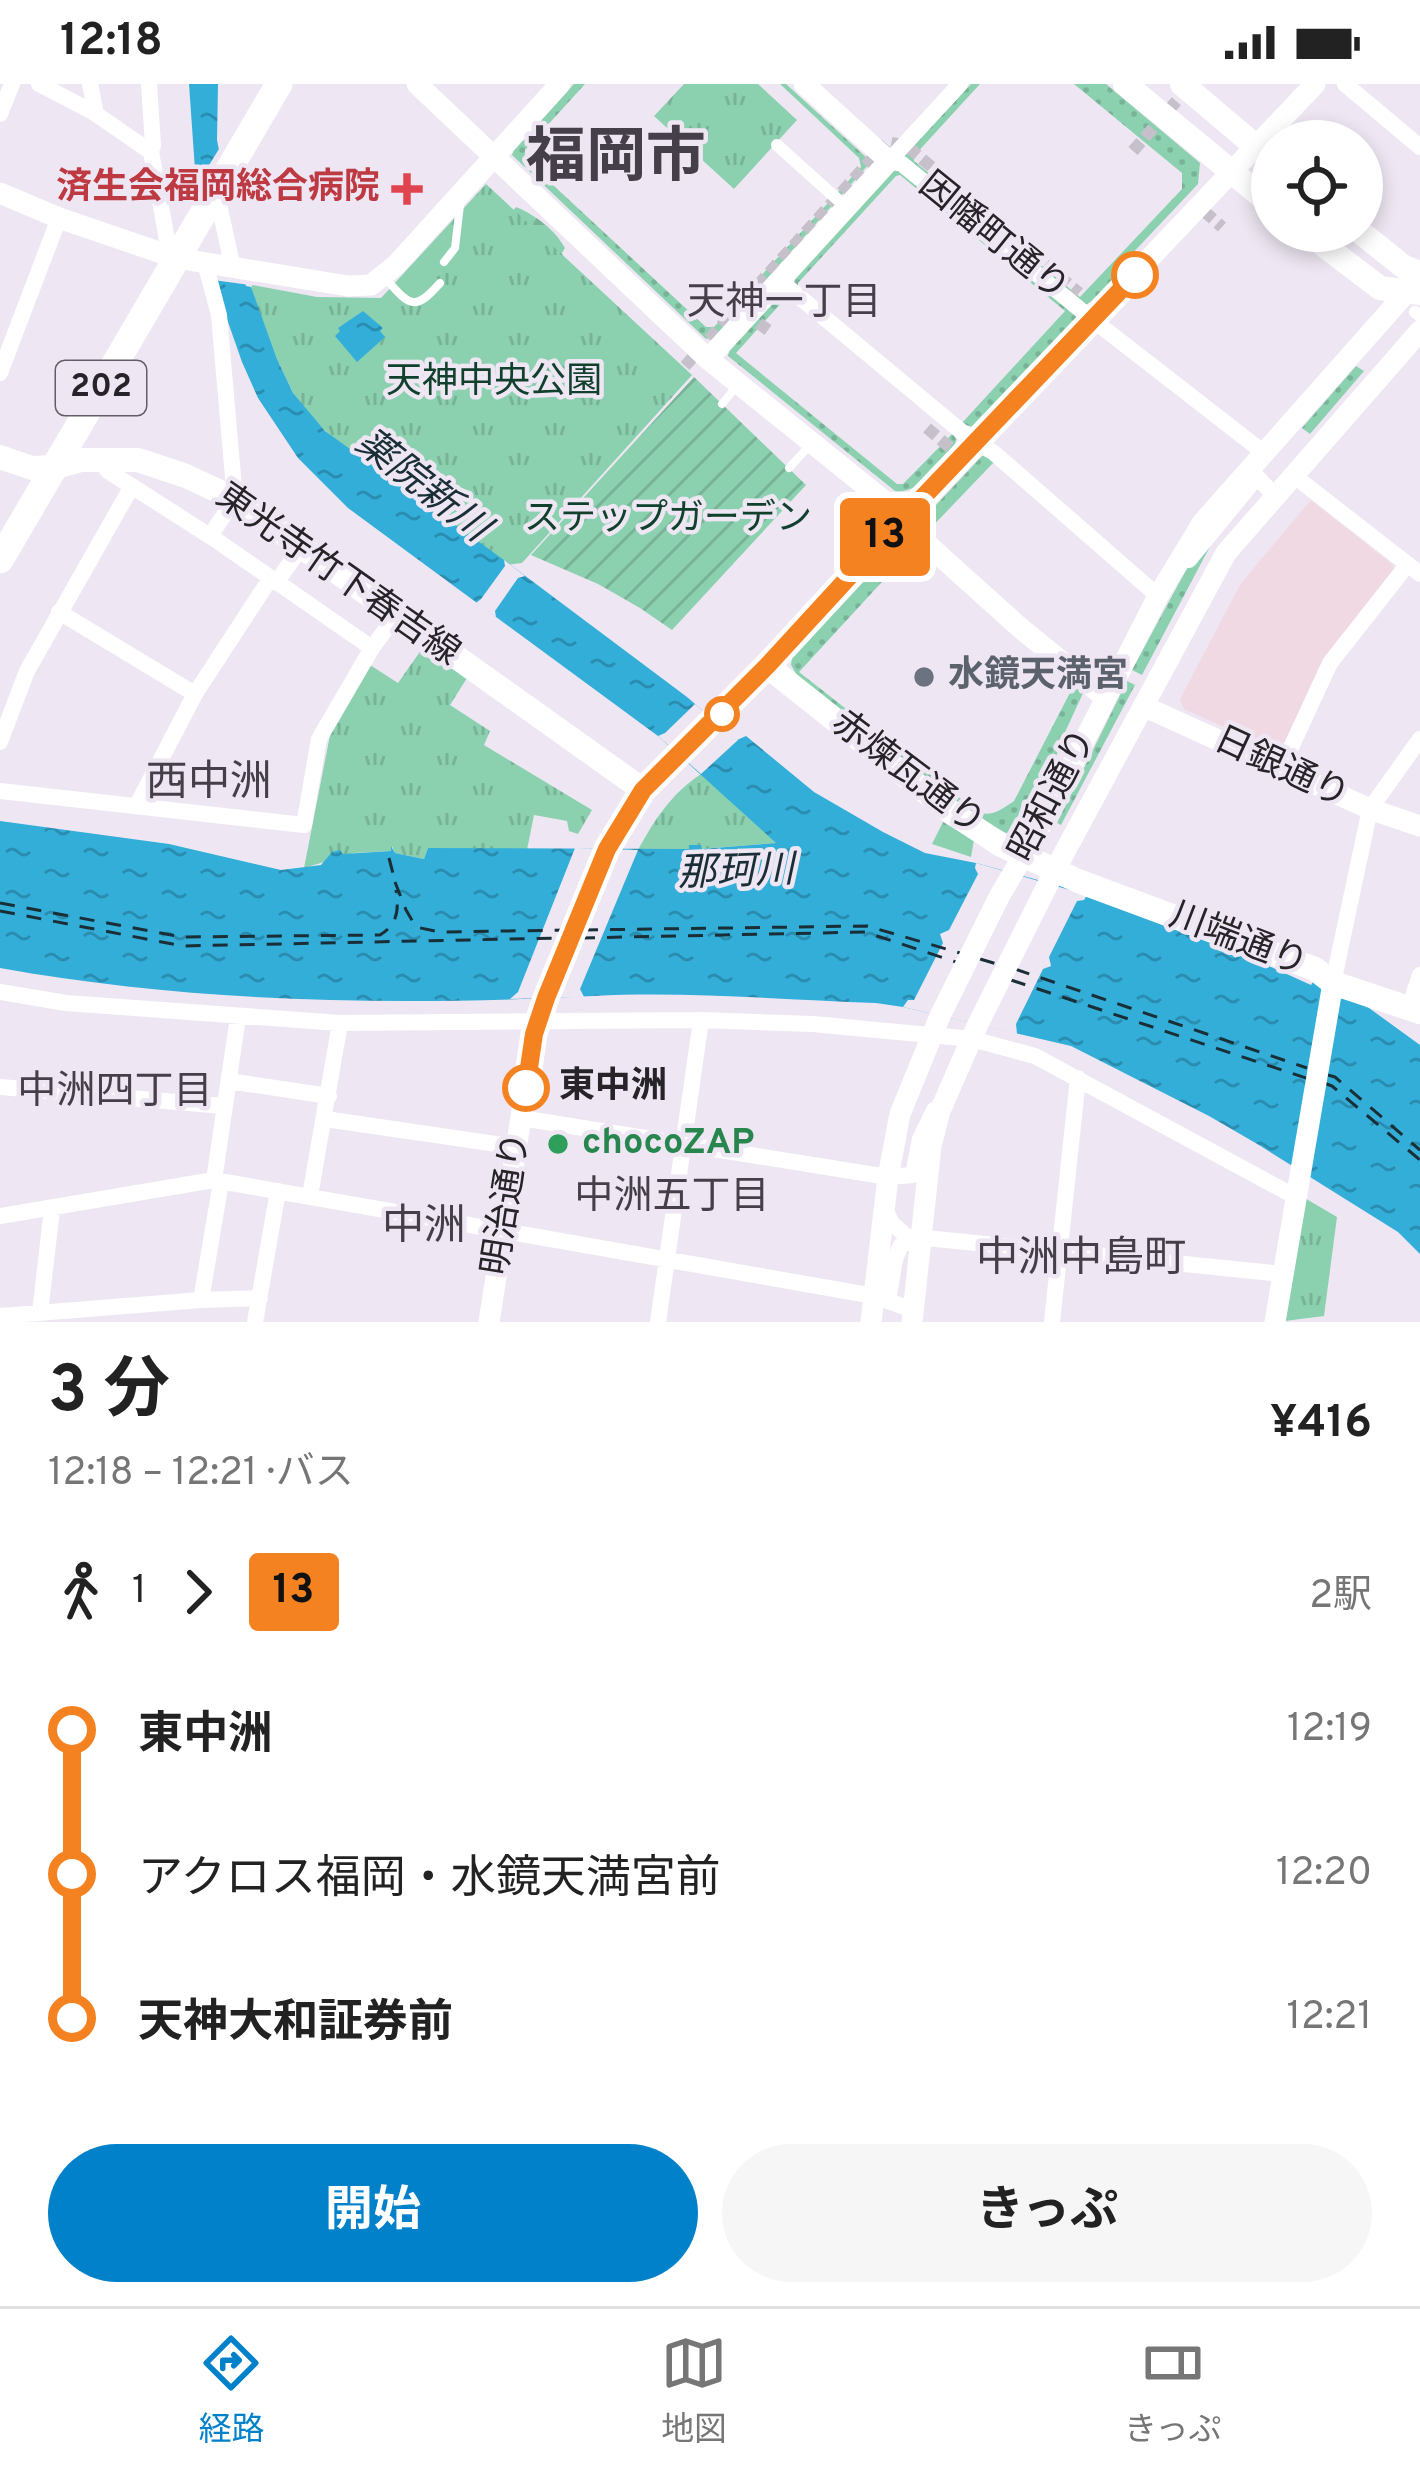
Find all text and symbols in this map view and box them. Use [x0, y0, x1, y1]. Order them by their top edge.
text: 12:18 [60, 14, 163, 71]
map controls [1251, 120, 1383, 252]
button: locate [1251, 120, 1383, 252]
district label: 福岡市 [526, 123, 706, 199]
street label: 因幡町通り [909, 163, 1077, 313]
place label: 済生会福岡総合病院 [56, 166, 380, 212]
marker: 済生会福岡総合病院 [391, 173, 423, 205]
unlabelled marker [1113, 253, 1157, 297]
district label: 天神一丁目 [686, 280, 882, 329]
park label: 天神中央公園 [386, 360, 602, 406]
road number: 202 [56, 361, 146, 415]
water label: 薬院新川 [344, 420, 501, 557]
street label: 東光寺竹下春吉線 [206, 475, 468, 677]
park label: ステップガーデン [524, 497, 812, 543]
line badge: 13 [831, 498, 939, 576]
text: 13 [864, 510, 906, 563]
place label: 水鏡天満宮 [948, 654, 1128, 700]
marker: 水鏡天満宮 [911, 664, 937, 690]
unlabelled marker [706, 698, 738, 730]
street label: 赤煉瓦通り [821, 701, 993, 847]
street label: 日銀通り [1206, 718, 1356, 820]
street label: 昭和通り [1000, 722, 1108, 870]
district label: 西中洲 [146, 758, 272, 811]
water label: 那珂川 [677, 847, 799, 901]
street label: 川端通り [1163, 894, 1313, 988]
place label: 東中洲 [559, 1065, 667, 1111]
marker: 東中洲 [504, 1066, 548, 1110]
district label: 中洲四丁目 [17, 1069, 213, 1118]
place label: chocoZAP [582, 1121, 754, 1167]
street label: 明治通り [474, 1129, 542, 1279]
marker: chocoZAP [545, 1131, 571, 1157]
district label: 中洲五丁目 [574, 1174, 770, 1223]
district label: 中洲 [382, 1202, 466, 1255]
district label: 中洲中島町 [976, 1234, 1186, 1287]
text: 3 分 [48, 1352, 170, 1435]
text: ¥416 [1270, 1396, 1372, 1453]
text: 12:18 – 12:21 · バス [48, 1450, 354, 1499]
icon: walk [48, 1559, 114, 1625]
icon: forward [165, 1559, 231, 1625]
text: 13 [273, 1565, 315, 1618]
text: 1 [132, 1568, 147, 1617]
text: 2駅 [1309, 1573, 1372, 1622]
text: 12:19 [1287, 1706, 1372, 1755]
text: 東中洲 [138, 1708, 273, 1765]
text: 12:20 [1276, 1850, 1372, 1899]
text: アクロス福岡・水鏡天満宮前 [138, 1852, 721, 1909]
text: 12:21 [1286, 1994, 1372, 2043]
text: 天神大和証券前 [138, 1996, 453, 2053]
button: 開始 [48, 2144, 698, 2282]
button: きっぷ [722, 2144, 1372, 2282]
tab: 経路 [198, 2330, 264, 2453]
tab: 地図 [661, 2330, 727, 2453]
tab: きっぷ [1124, 2330, 1222, 2453]

